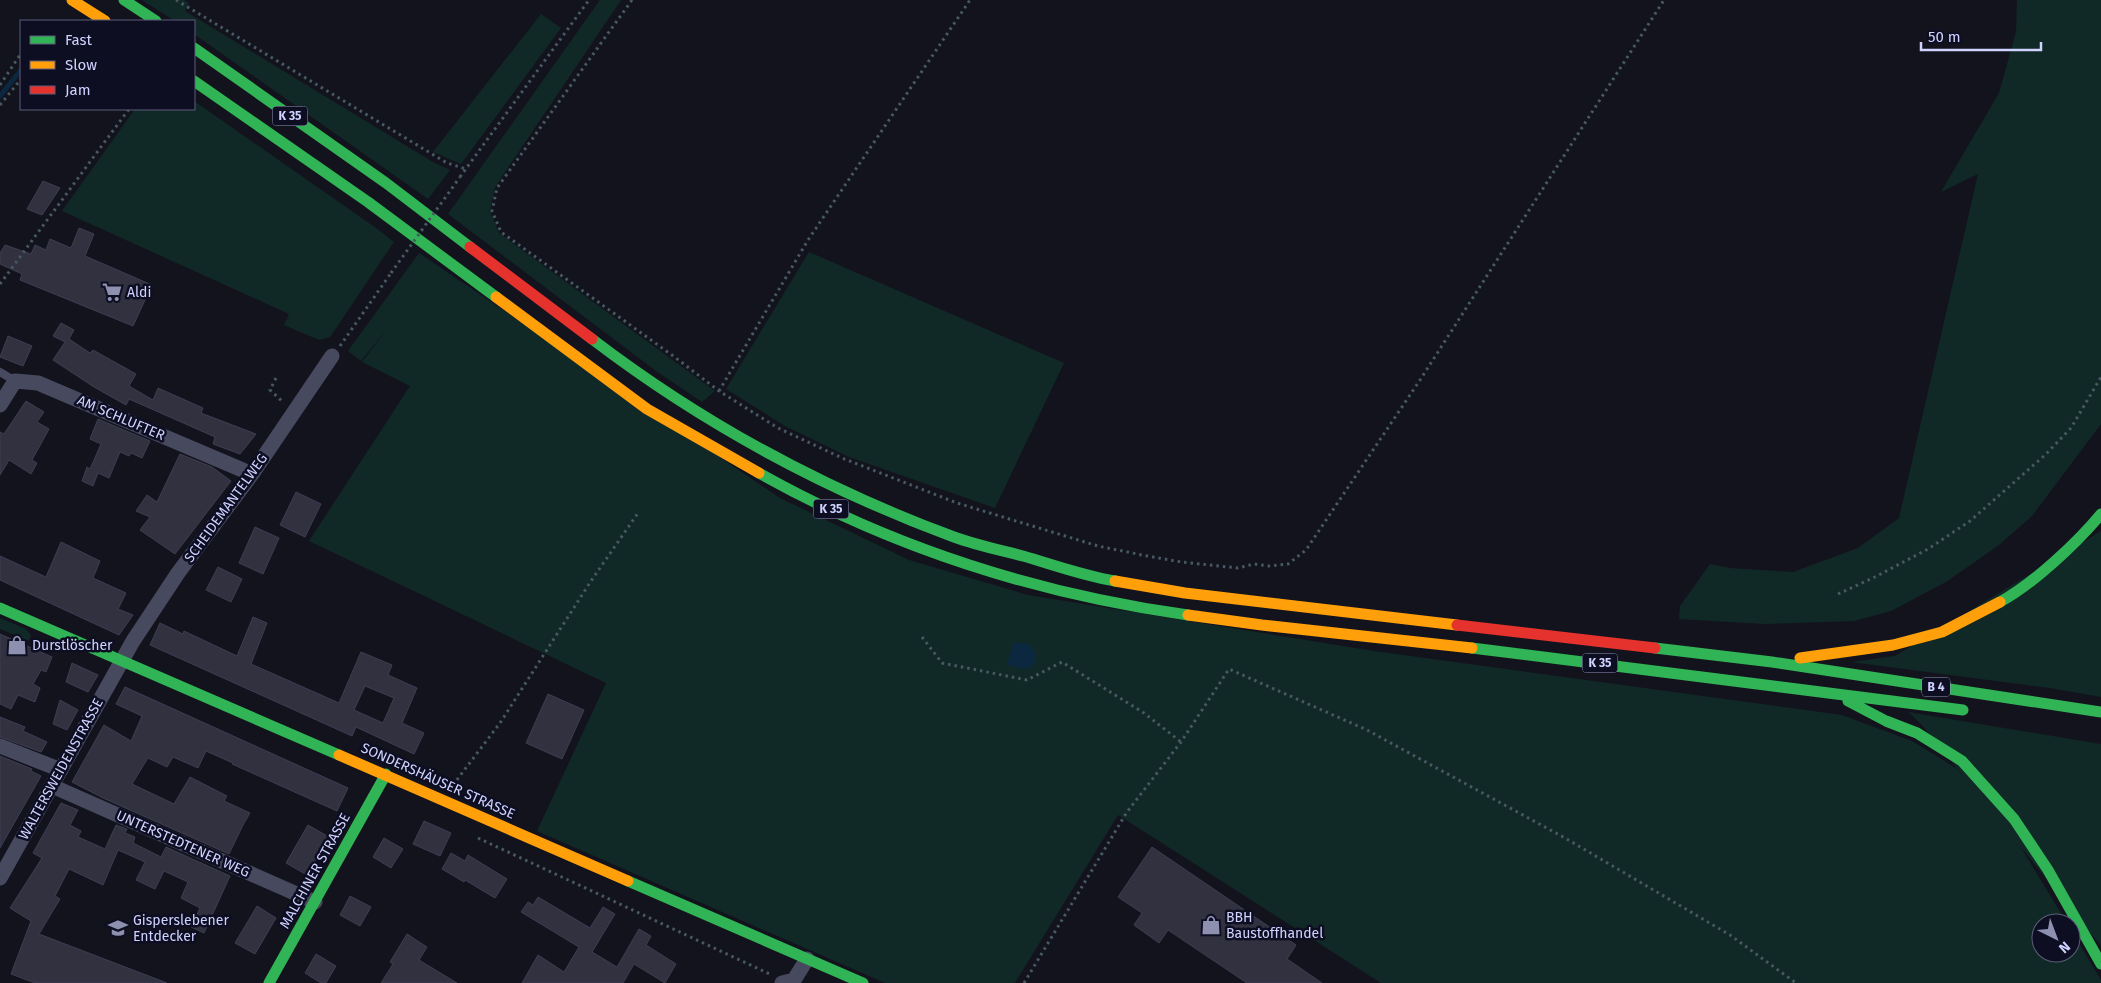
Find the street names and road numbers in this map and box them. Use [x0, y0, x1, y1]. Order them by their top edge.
road number: K 35 [272, 106, 308, 125]
street label: AM SCHLUFTER [75, 392, 168, 444]
street label: SCHEIDEMANTELWEG [181, 450, 271, 566]
road number: K 35 [814, 499, 848, 518]
road number: K 35 [1582, 654, 1618, 672]
road number: B 4 [1922, 678, 1950, 696]
street label: WALTERSWEIDENSTRASSE [15, 695, 107, 843]
street label: SONDERSHÄUSER STRASSE [358, 739, 518, 823]
street label: UNTERSTEDTENER WEG [114, 807, 252, 881]
street label: MALCHINER STRASSE [276, 810, 354, 932]

